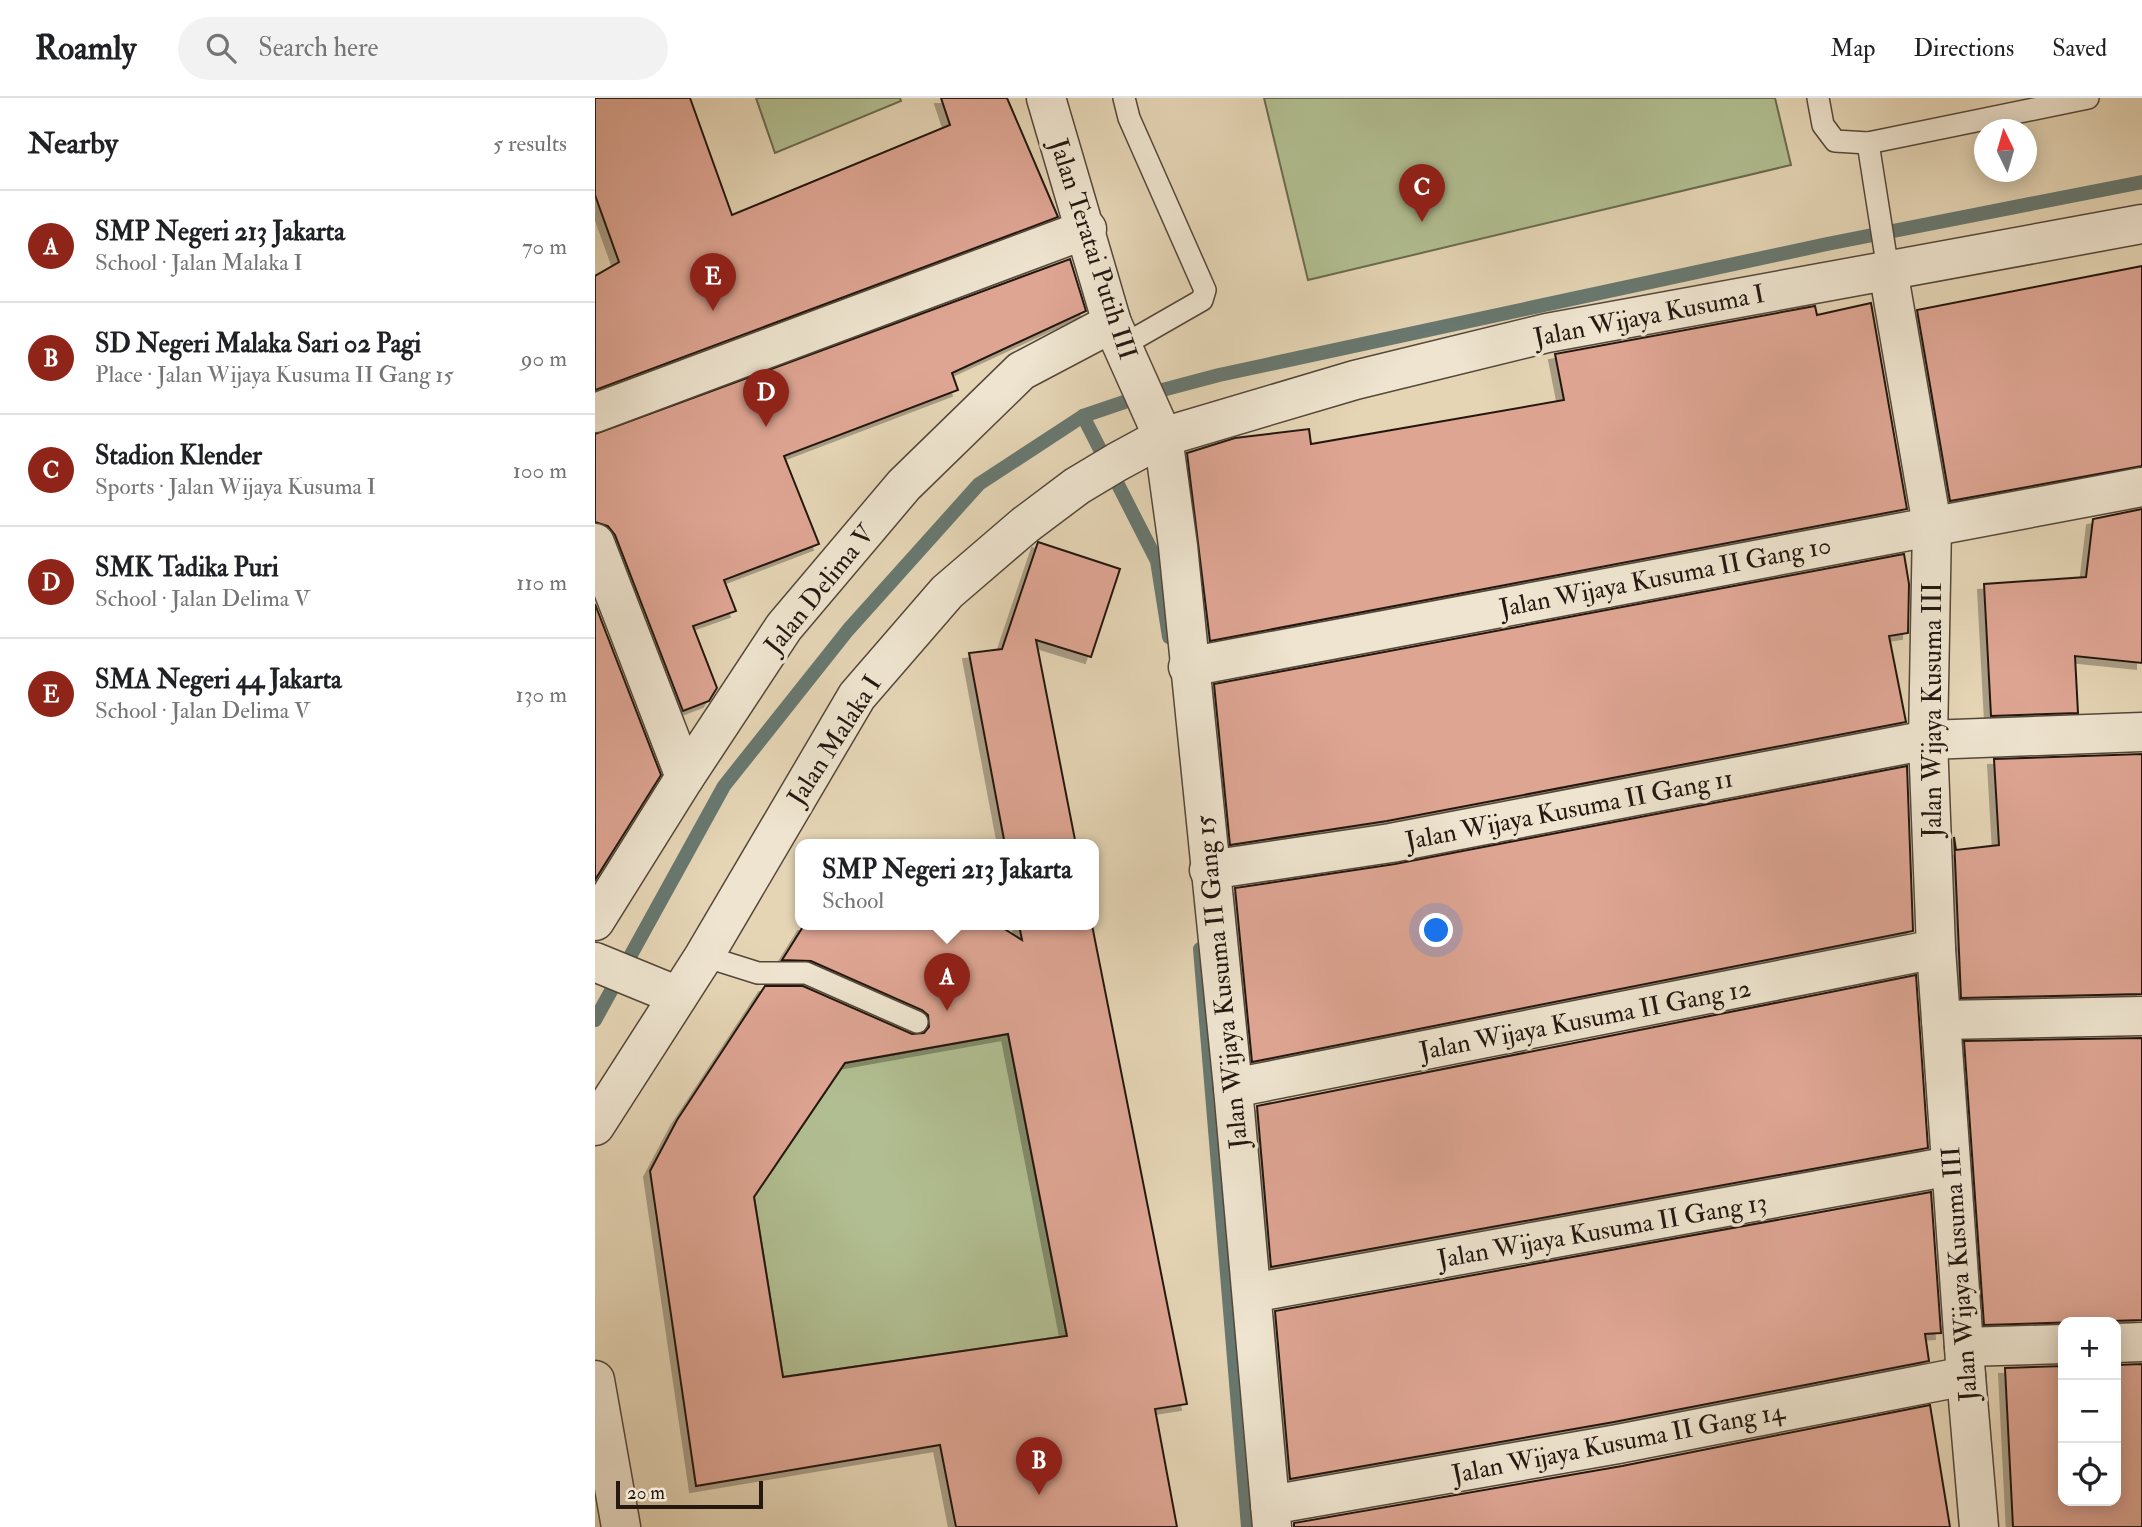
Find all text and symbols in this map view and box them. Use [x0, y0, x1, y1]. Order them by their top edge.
search box [178, 17, 668, 80]
text: Roamly [35, 28, 136, 69]
icon: search [202, 29, 240, 67]
text: Search here [258, 32, 378, 64]
text: Map [1830, 33, 1875, 64]
text: Directions [1913, 33, 2014, 64]
text: Saved [2052, 33, 2107, 64]
north arrow [1974, 119, 2037, 182]
text: Nearby [28, 125, 118, 162]
text: 5 results [493, 129, 567, 158]
street label: Jalan Teratai Putih III [1042, 134, 1144, 364]
pin: C [1399, 164, 1445, 222]
text: SMP Negeri 213 Jakarta [95, 216, 345, 248]
text: A [44, 232, 58, 261]
text: 70 m [522, 232, 567, 261]
text: School · Jalan Malaka I [95, 248, 303, 277]
pin: E [690, 253, 736, 311]
street label: Jalan Wijaya Kusuma I [1530, 278, 1767, 354]
text: SD Negeri Malaka Sari 02 Pagi [95, 328, 421, 360]
text: B [43, 344, 59, 373]
text: 90 m [521, 344, 567, 373]
text: Place · Jalan Wijaya Kusuma II Gang 15 [95, 360, 454, 389]
pin: D [743, 369, 789, 427]
text: Stadion Klender [95, 440, 262, 472]
text: C [43, 456, 59, 485]
text: 100 m [513, 456, 567, 485]
text: Sports · Jalan Wijaya Kusuma I [95, 472, 376, 501]
street label: Jalan Delima V [757, 517, 883, 662]
street label: Jalan Wijaya Kusuma II Gang 10 [1496, 529, 1834, 625]
text: SMK Tadika Puri [95, 552, 279, 584]
text: D [42, 568, 60, 597]
text: 110 m [516, 568, 567, 597]
street label: Jalan Wijaya Kusuma III [1917, 582, 1949, 839]
text: School · Jalan Delima V [95, 584, 310, 613]
text: SMA Negeri 44 Jakarta [95, 664, 342, 696]
street label: Jalan Malaka I [780, 669, 889, 812]
text: E [43, 680, 59, 709]
text: 130 m [515, 680, 567, 709]
text: School · Jalan Delima V [95, 696, 310, 725]
street label: Jalan Wijaya Kusuma II Gang 11 [1402, 762, 1736, 858]
street label: Jalan Wijaya Kusuma II Gang 15 [1188, 813, 1256, 1151]
popup [795, 839, 1099, 930]
text: SMP Negeri 213 Jakarta [822, 854, 1072, 886]
text: School [822, 886, 884, 915]
your location [1419, 913, 1453, 947]
pin: A [924, 953, 970, 1011]
street label: Jalan Wijaya Kusuma II Gang 12 [1416, 972, 1754, 1068]
street label: Jalan Wijaya Kusuma III [1935, 1145, 1985, 1404]
street label: Jalan Wijaya Kusuma II Gang 13 [1434, 1186, 1769, 1276]
map controls [2058, 1317, 2121, 1506]
button: + [2058, 1317, 2121, 1380]
button: − [2058, 1380, 2121, 1443]
street label: Jalan Wijaya Kusuma II Gang 14 [1448, 1395, 1788, 1491]
pin: B [1016, 1437, 1062, 1495]
button: locate [2058, 1443, 2121, 1506]
scale bar [616, 1478, 763, 1510]
text: 20 m [627, 1481, 665, 1505]

